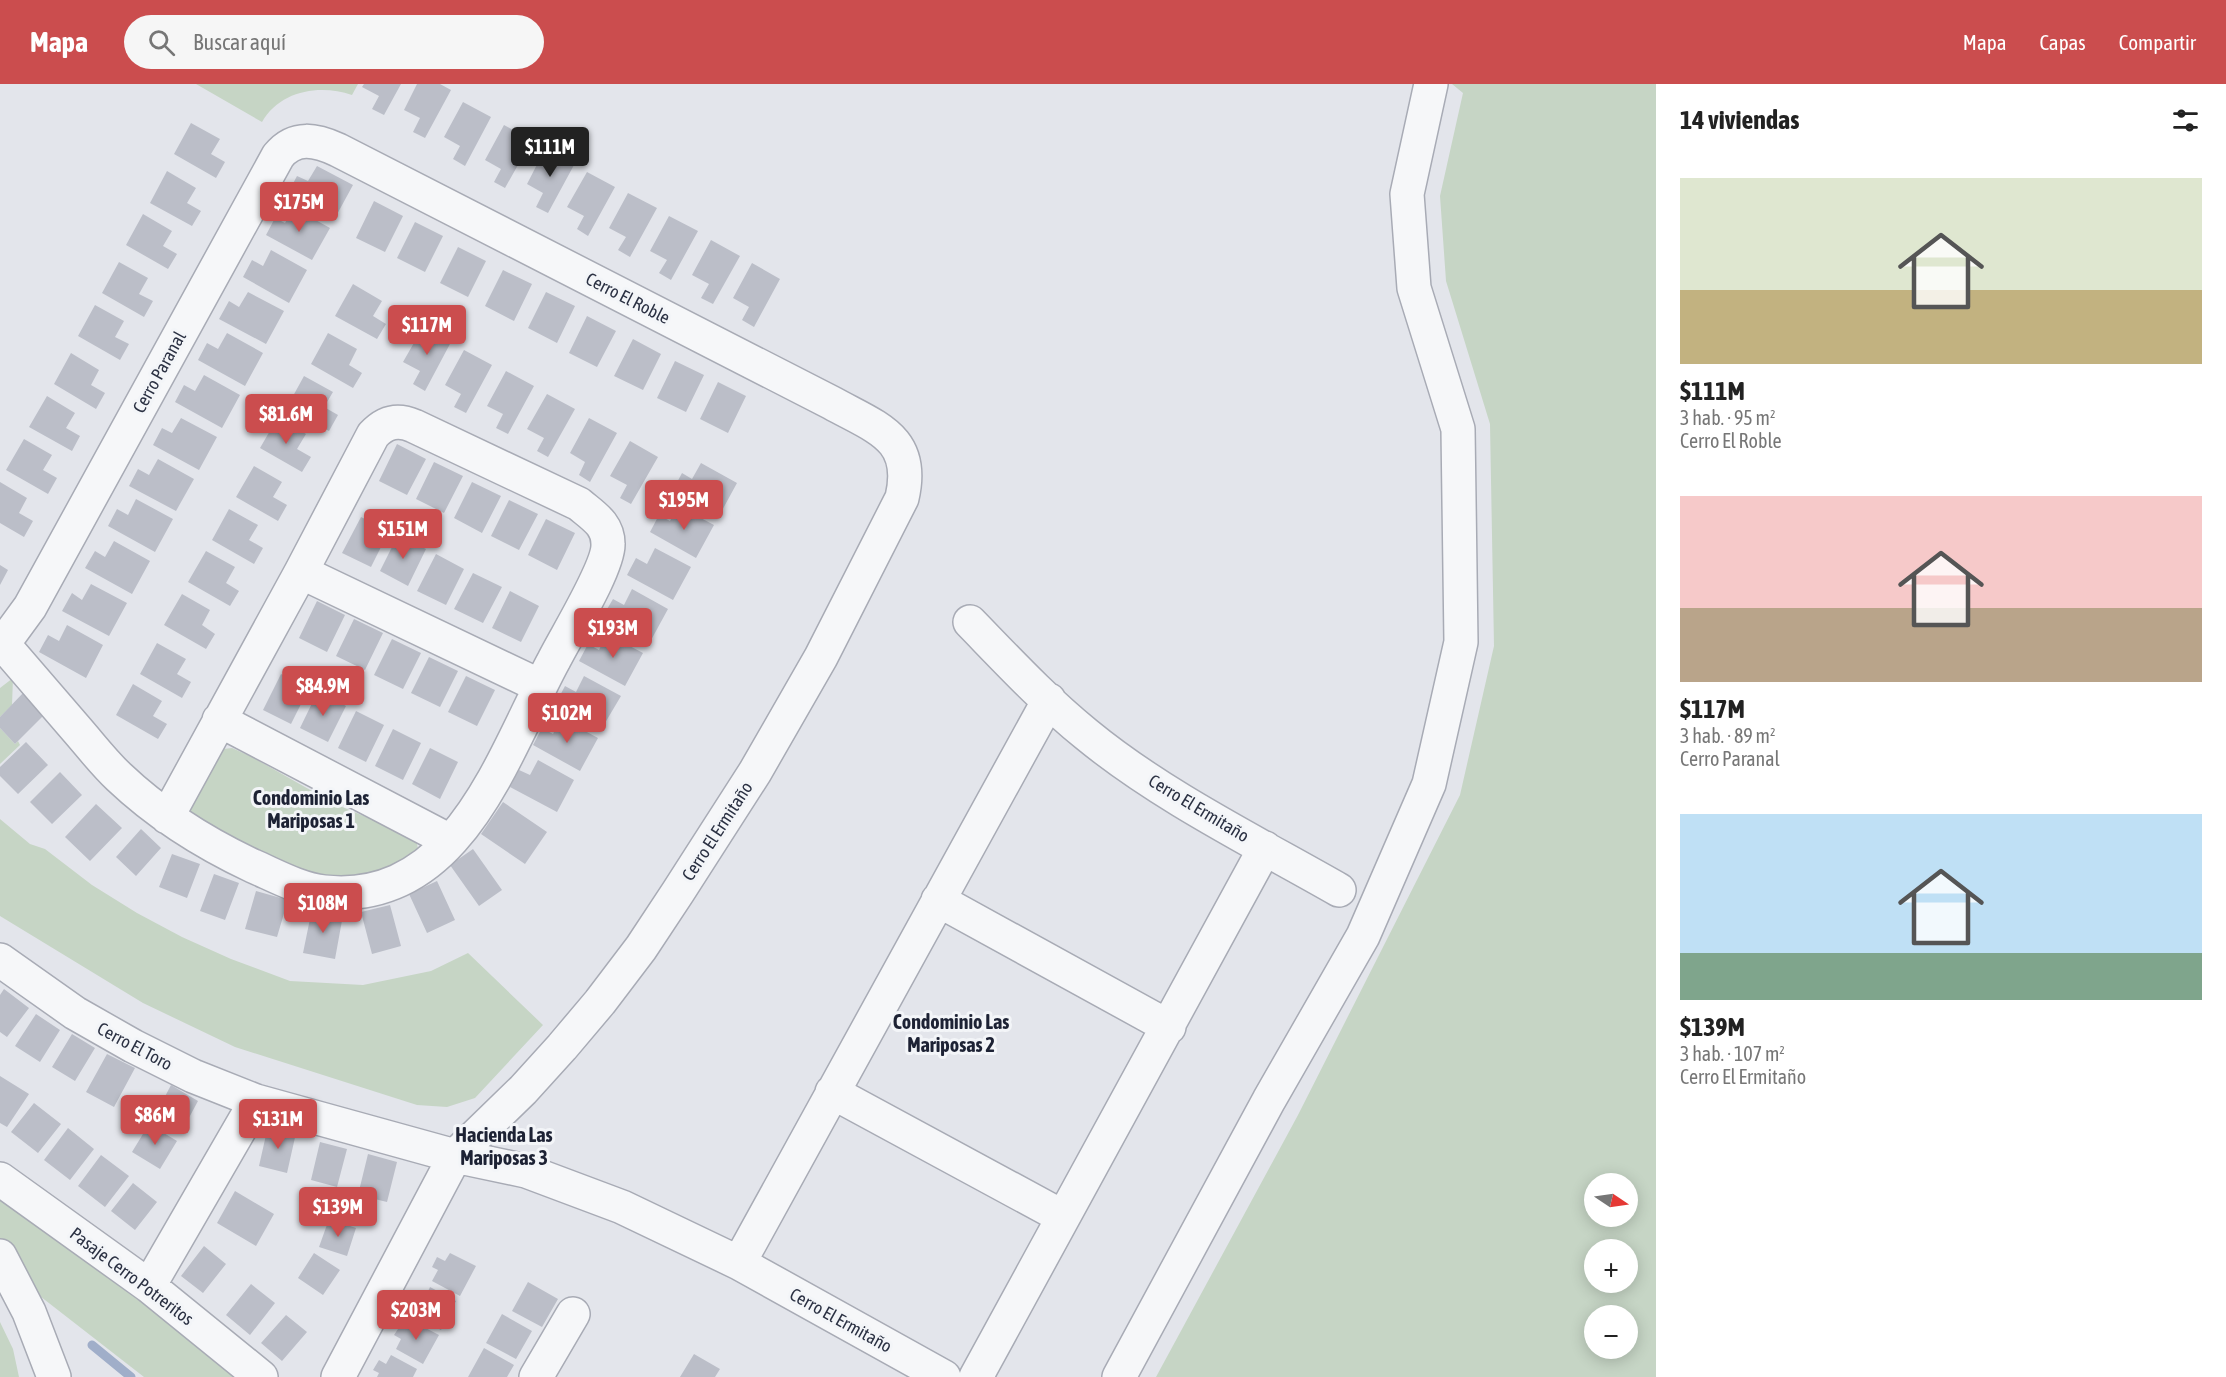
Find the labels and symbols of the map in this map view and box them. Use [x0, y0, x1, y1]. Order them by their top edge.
pin: $111M [508, 127, 592, 178]
pin: $175M [257, 182, 341, 233]
street label: Cerro El Roble [582, 268, 674, 328]
pin: $117M [385, 305, 469, 356]
street label: Cerro Paranal [128, 327, 190, 416]
pin: $81.6M [237, 394, 335, 445]
pin: $195M [642, 480, 726, 531]
pin: $151M [361, 509, 445, 560]
pin: $193M [571, 608, 655, 659]
pin: $84.9M [274, 666, 372, 717]
pin: $102M [525, 693, 609, 744]
street label: Cerro El Ermitaño [1145, 770, 1253, 846]
street label: Cerro El Ermitaño [677, 778, 757, 884]
district label: Condominio Las Mariposas 1 [253, 786, 369, 832]
pin: $108M [281, 883, 365, 934]
district label: Condominio Las Mariposas 2 [893, 1010, 1009, 1056]
street label: Cerro El Toro [94, 1018, 176, 1074]
pin: $86M [119, 1095, 191, 1146]
pin: $131M [236, 1099, 320, 1150]
district label: Hacienda Las Mariposas 3 [455, 1123, 553, 1169]
north arrow [1584, 1173, 1638, 1227]
pin: $139M [296, 1187, 380, 1238]
street label: Pasaje Cerro Potreritos [66, 1223, 198, 1329]
street label: Cerro El Ermitaño [786, 1283, 896, 1357]
pin: $203M [374, 1290, 458, 1341]

